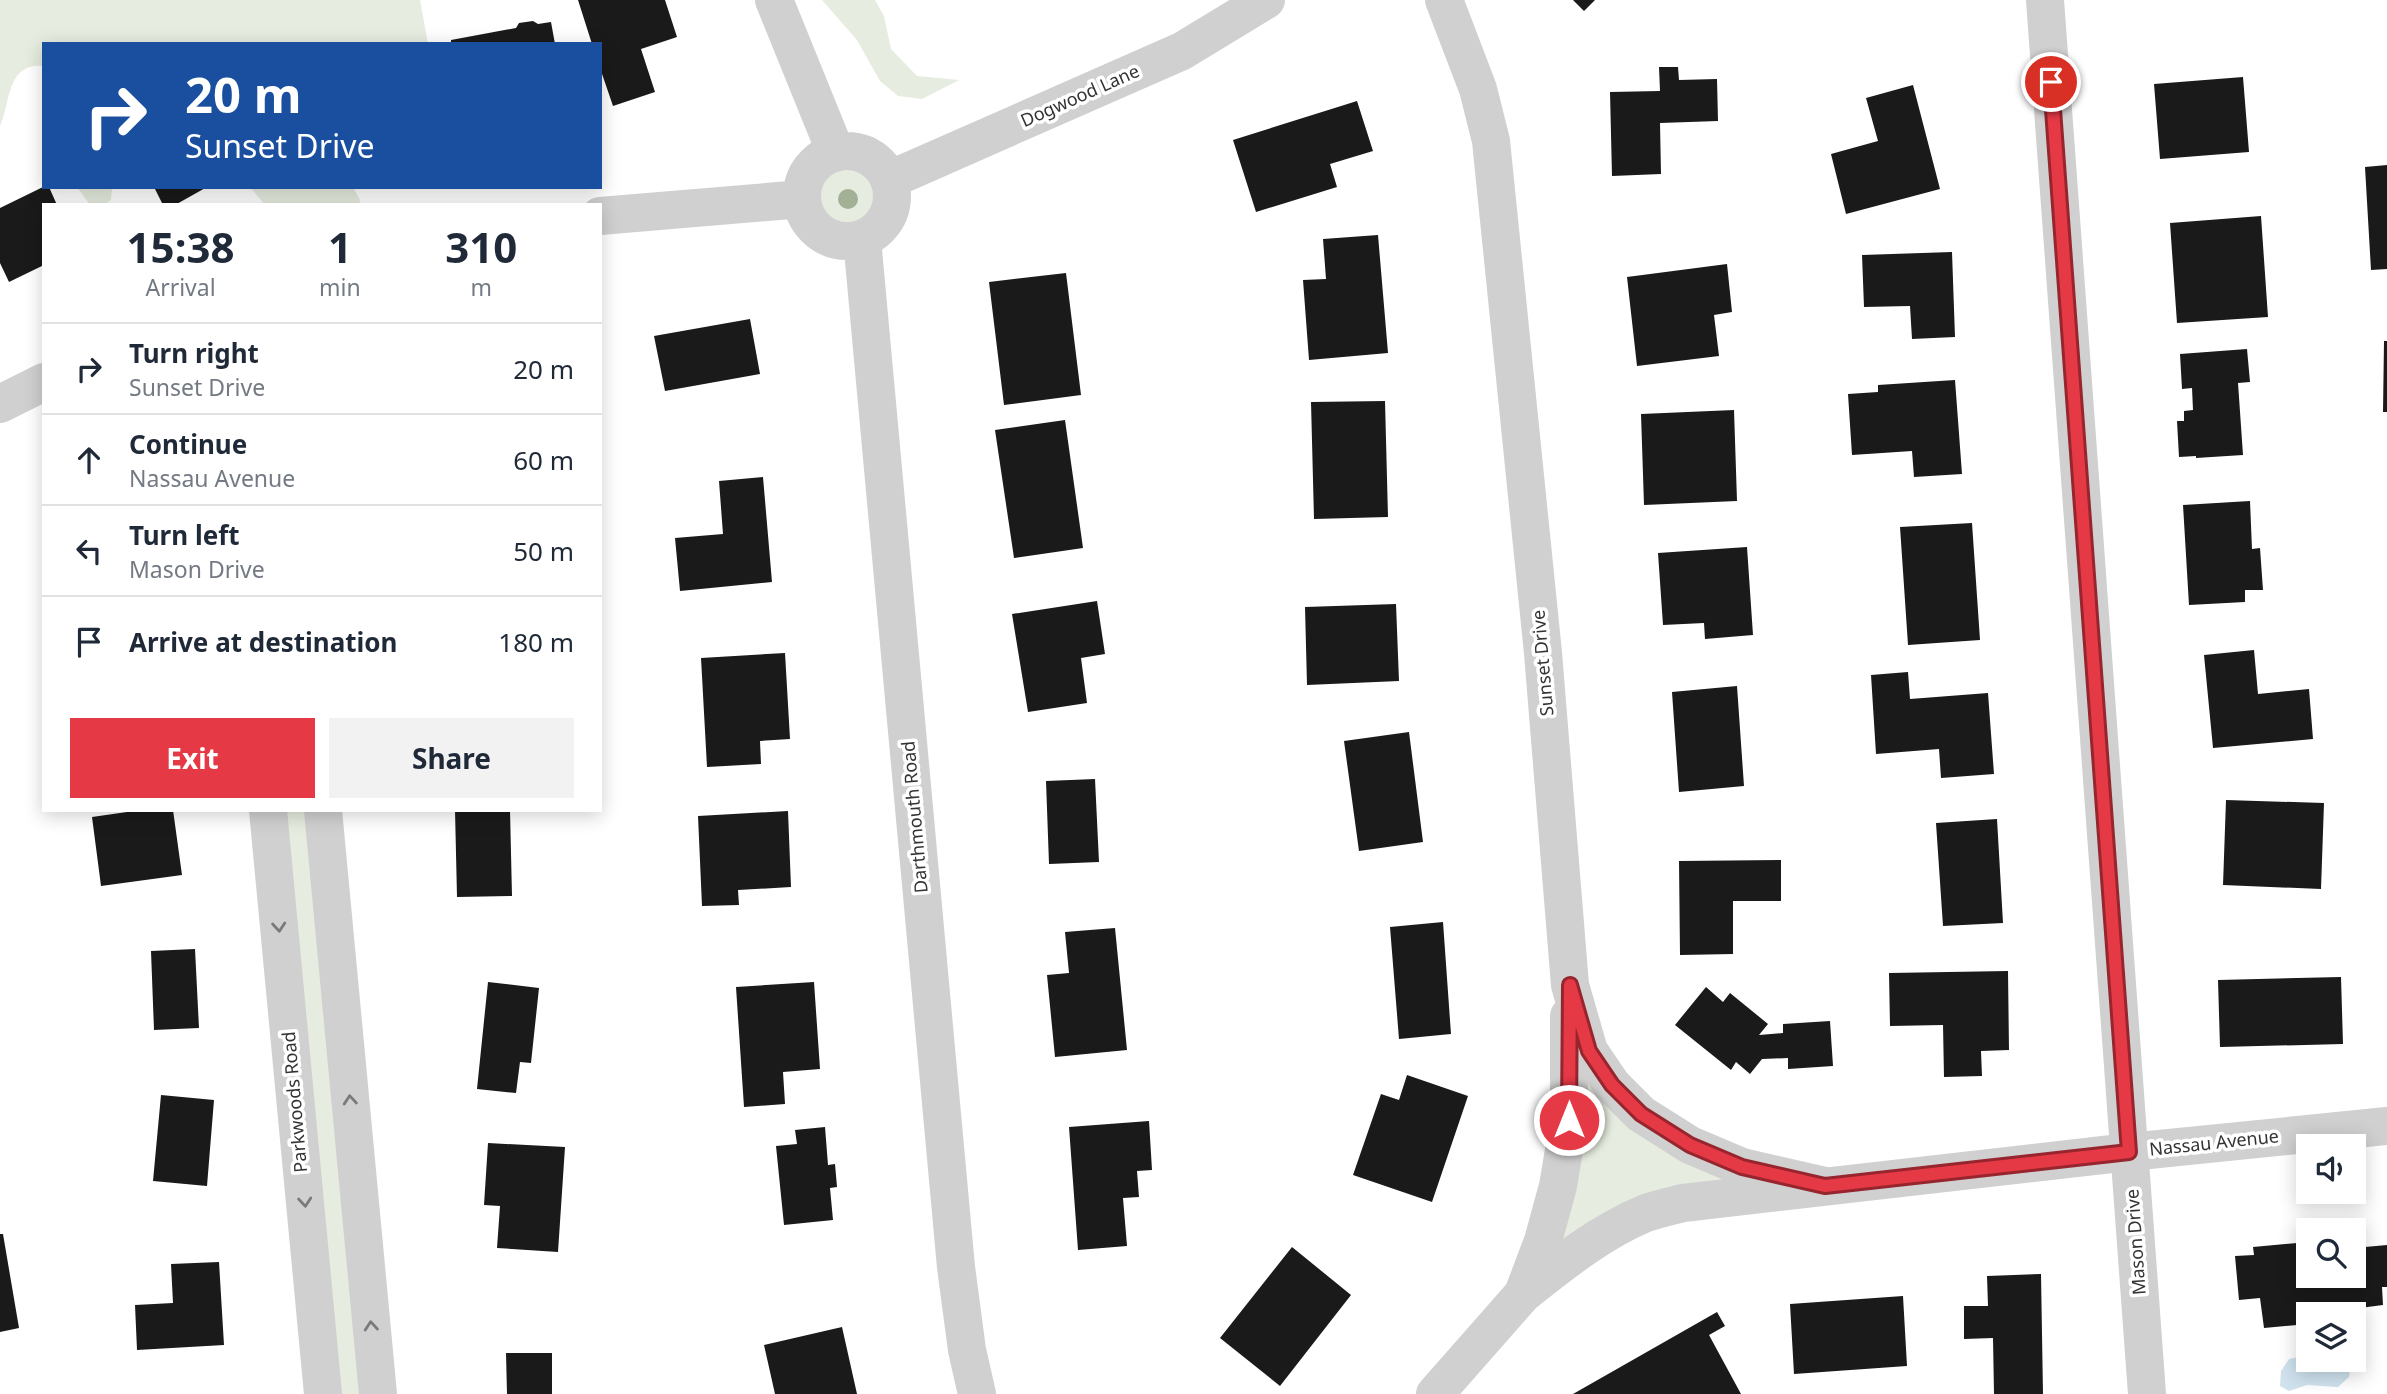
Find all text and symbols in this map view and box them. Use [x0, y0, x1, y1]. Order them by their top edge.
pin [2021, 52, 2081, 112]
street label: Dogwood Lane [1016, 58, 1143, 132]
text: 20 m [185, 61, 302, 127]
icon: arrive [2032, 63, 2070, 101]
icon: right [70, 70, 161, 161]
text: Sunset Drive [185, 124, 375, 167]
text: 15:38 [127, 218, 234, 275]
text: 1 [328, 218, 352, 275]
text: 310 [445, 218, 517, 275]
text: Arrival [145, 271, 216, 303]
text: min [319, 271, 361, 303]
text: m [471, 271, 492, 303]
text: Turn right [129, 335, 259, 371]
icon: right [70, 350, 108, 388]
text: 20 m [513, 351, 574, 387]
text: Sunset Drive [129, 371, 265, 403]
text: Continue [129, 426, 247, 462]
icon: ahead [70, 441, 108, 479]
text: 60 m [513, 442, 574, 478]
text: Nassau Avenue [129, 462, 295, 494]
text: Turn left [129, 517, 240, 553]
icon: left [70, 532, 108, 570]
text: 50 m [513, 533, 574, 569]
text: Mason Drive [129, 553, 265, 585]
street label: Sunset Drive [1525, 609, 1559, 717]
icon: arrive [70, 623, 108, 661]
text: Arrive at destination [129, 624, 398, 660]
text: 180 m [498, 624, 574, 660]
button: Exit [70, 718, 315, 798]
button: Share [329, 718, 574, 798]
street label: Darthmouth Road [895, 740, 933, 894]
one-way arrow [271, 922, 286, 933]
street label: Parkwoods Road [276, 1031, 312, 1174]
position arrow [1532, 1083, 1606, 1157]
one-way arrow [343, 1094, 358, 1105]
street label: Nassau Avenue [2148, 1123, 2280, 1161]
map controls [2296, 1134, 2366, 1372]
button: sound [2296, 1134, 2366, 1204]
street label: Mason Drive [2119, 1188, 2151, 1296]
one-way arrow [297, 1196, 312, 1208]
button: search [2296, 1218, 2366, 1288]
button: layers [2296, 1302, 2366, 1372]
one-way arrow [364, 1320, 379, 1331]

